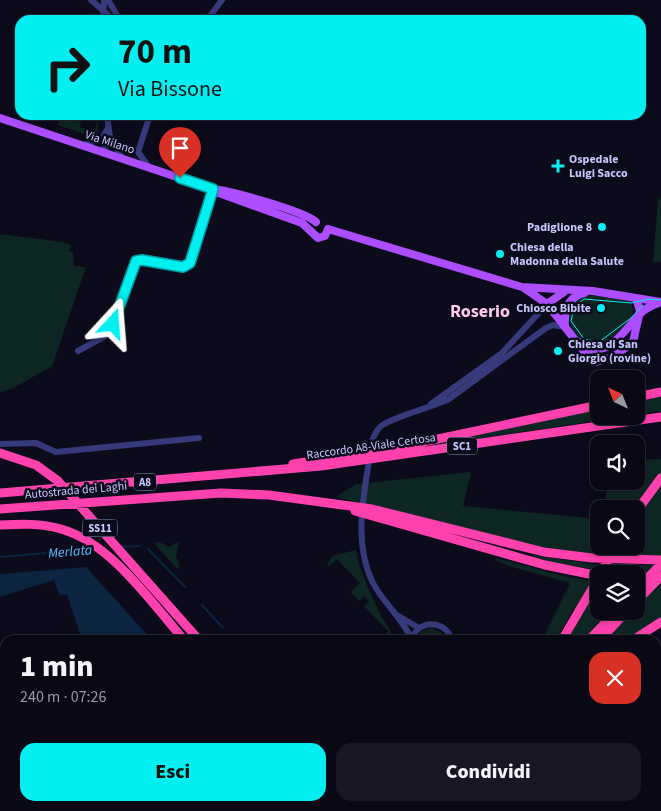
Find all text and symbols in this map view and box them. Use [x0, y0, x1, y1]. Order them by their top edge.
text: 70 m [118, 27, 192, 77]
icon: right [35, 35, 100, 100]
text: Via Bissone [118, 73, 222, 105]
street label: Via Milano [83, 126, 137, 159]
pin [159, 127, 201, 178]
icon: arrive [166, 134, 194, 162]
place label: Ospedale Luigi Sacco [569, 151, 628, 182]
marker: Ospedale Luigi Sacco [551, 159, 565, 173]
place label: Padiglione 8 [527, 219, 592, 236]
marker: Padiglione 8 [596, 221, 608, 233]
place label: Chiesa della Madonna della Salute [510, 239, 624, 270]
marker: Chiesa della Madonna della Salute [494, 248, 506, 260]
position arrow [86, 297, 138, 349]
district label: Roserio [450, 299, 510, 324]
place label: Chiosco Bibite [516, 300, 591, 317]
marker: Chiosco Bibite [595, 302, 607, 314]
place label: Chiesa di San Giorgio (rovine) [568, 336, 651, 367]
marker: Chiesa di San Giorgio (rovine) [552, 345, 564, 357]
north arrow [590, 370, 645, 425]
map controls [590, 370, 645, 620]
street label: Raccordo A8-Viale Certosa [305, 429, 437, 464]
button: sound [590, 435, 645, 490]
road number: SC1 [447, 438, 477, 454]
road number: A8 [134, 474, 156, 491]
street label: Autostrada dei Laghi [24, 478, 128, 503]
button: search [590, 500, 645, 555]
road number: SS11 [82, 520, 118, 536]
water label: Merlata [47, 540, 93, 564]
button: layers [590, 565, 645, 620]
text: 1 min [20, 645, 94, 688]
button: close [589, 652, 641, 704]
text: 240 m · 07:26 [20, 686, 107, 708]
button: Esci [20, 743, 326, 801]
button: Condividi [336, 743, 641, 801]

